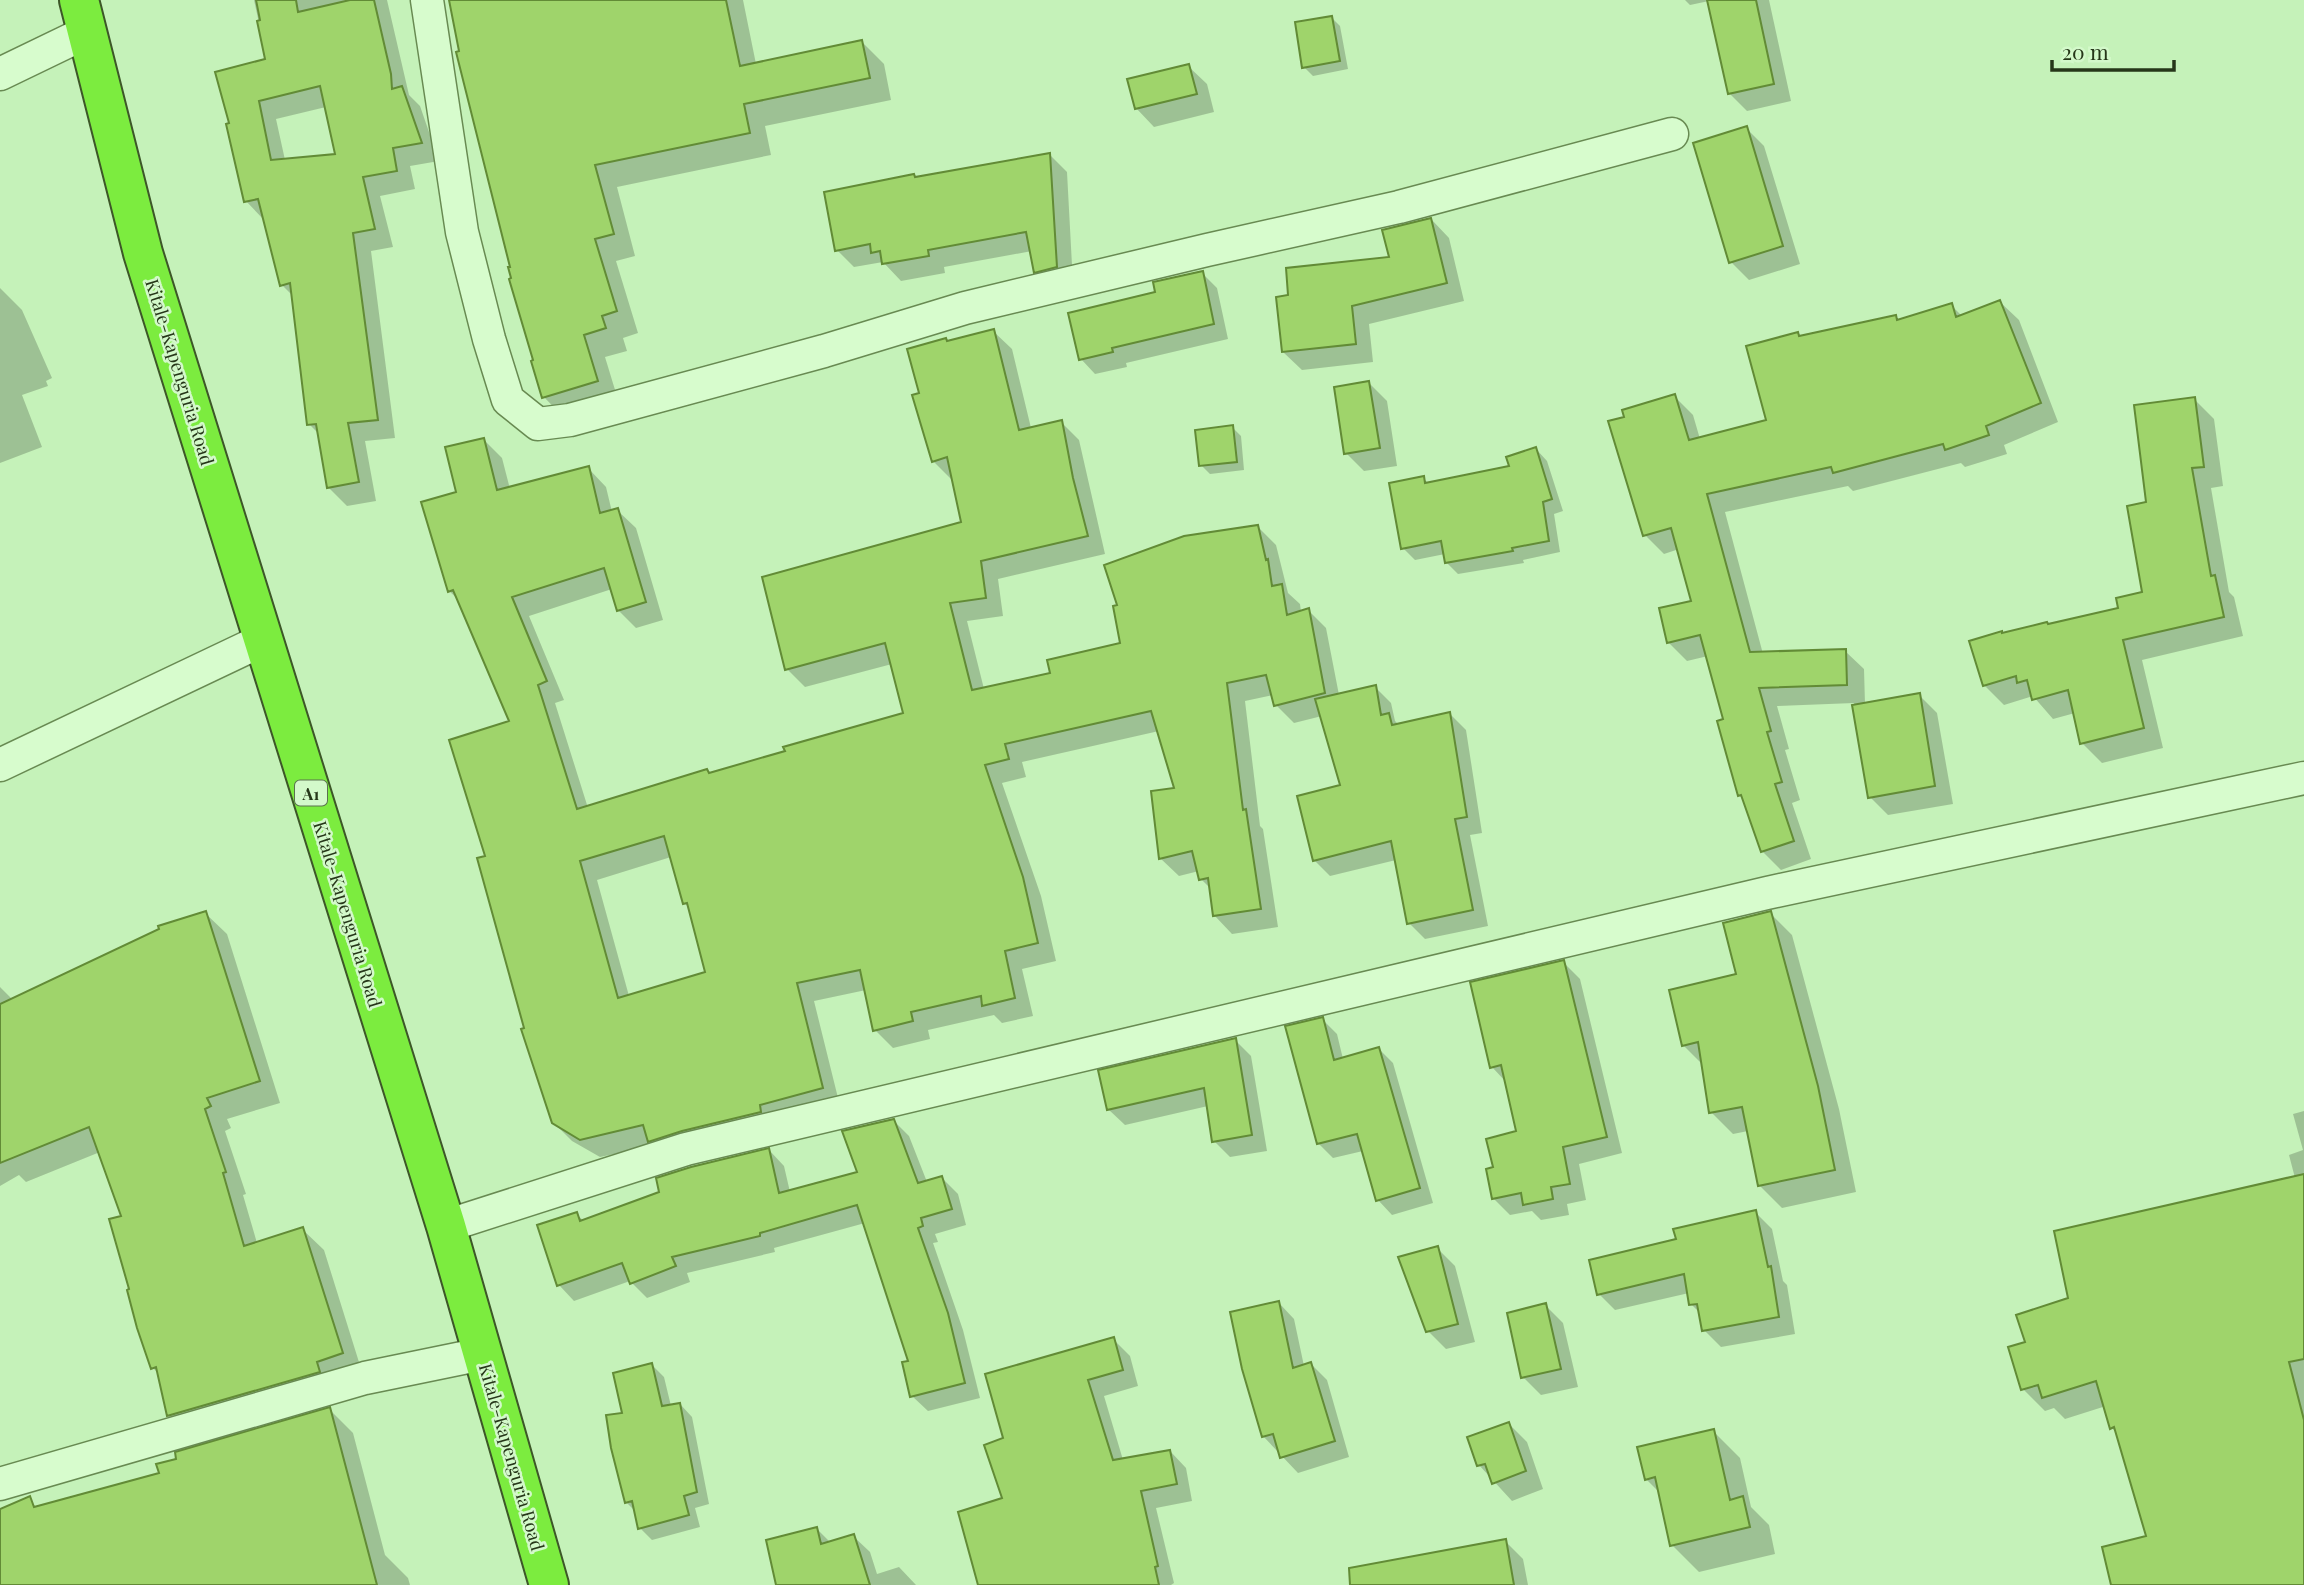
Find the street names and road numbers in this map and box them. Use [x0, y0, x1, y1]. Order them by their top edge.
street label: Kitale-Kapenguria Road [140, 276, 220, 469]
road number: A1 [295, 780, 327, 806]
street label: Kitale-Kapenguria Road [308, 818, 388, 1011]
street label: Kitale-Kapenguria Road [474, 1361, 550, 1554]

